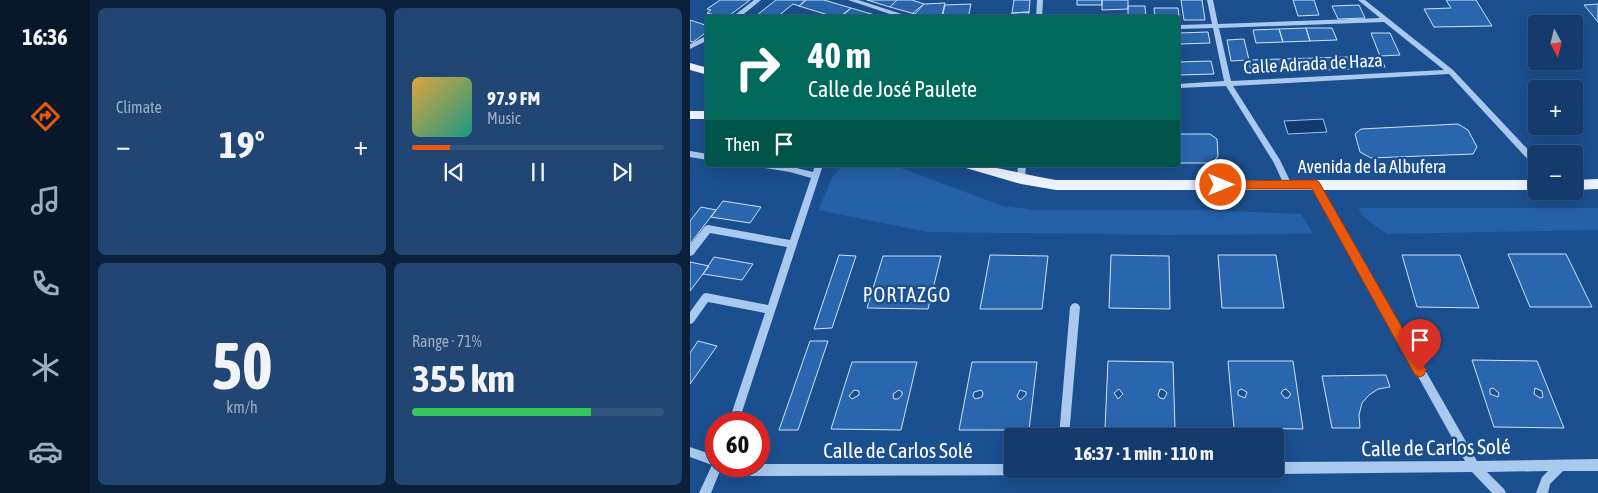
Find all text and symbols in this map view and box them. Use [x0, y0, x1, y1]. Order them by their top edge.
north arrow [1528, 15, 1582, 70]
map controls [1528, 15, 1583, 200]
text: 16:36 [22, 24, 68, 50]
icon: right [725, 35, 790, 100]
text: 40 m [808, 35, 871, 75]
street label: Calle Adrada de Haza [1243, 49, 1383, 78]
text: Calle de José Paulete [808, 76, 977, 102]
button: + [1528, 80, 1583, 135]
text: 97.9 FM [487, 87, 540, 109]
text: Climate [116, 98, 162, 116]
icon: directions [28, 99, 63, 134]
text: Music [487, 109, 521, 127]
text: 19° [219, 123, 265, 166]
text: − [116, 129, 131, 161]
text: + [353, 129, 368, 161]
icon: arrive [770, 130, 798, 158]
text: Then [725, 133, 760, 155]
button: − [1528, 145, 1583, 200]
street label: Avenida de la Albufera [1298, 156, 1446, 177]
icon: previous [440, 158, 468, 186]
icon: pause [524, 158, 552, 186]
icon: next [608, 158, 636, 186]
position arrow [1194, 158, 1246, 210]
icon: music [28, 183, 63, 218]
icon: phone [28, 266, 63, 301]
district label: PORTAZGO [863, 283, 951, 306]
pin [1399, 319, 1441, 370]
icon: arrive [1406, 326, 1434, 354]
text: 50 [211, 328, 273, 403]
text: Range · 71% [412, 332, 482, 350]
icon: climate [28, 350, 63, 385]
text: 355 km [412, 357, 515, 400]
text: km/h [226, 398, 258, 416]
speed limit sign: 60 [705, 412, 770, 477]
icon: car [28, 434, 63, 469]
street label: Calle de Carlos Solé [1361, 434, 1511, 460]
street label: Calle de Carlos Solé [823, 438, 973, 462]
text: 16:37 · 1 min · 110 m [1074, 442, 1214, 464]

